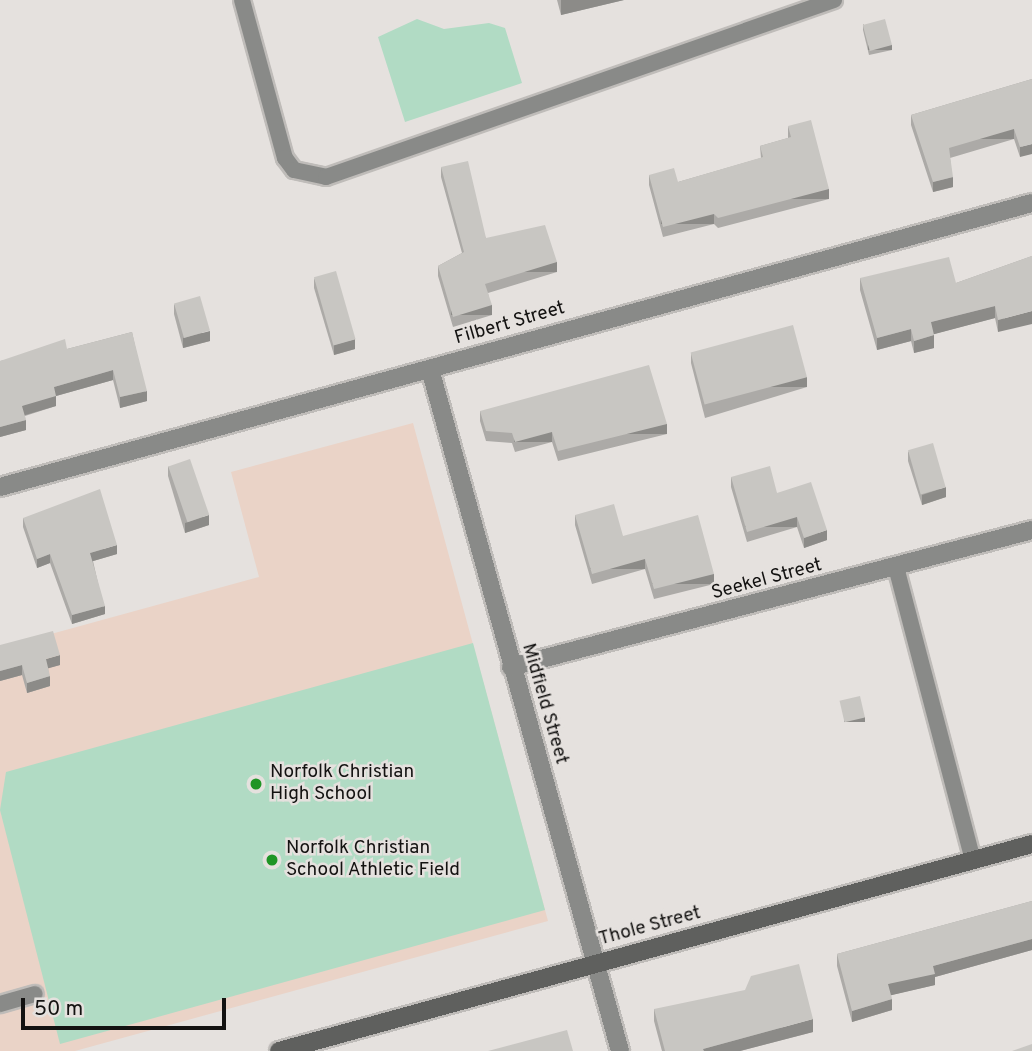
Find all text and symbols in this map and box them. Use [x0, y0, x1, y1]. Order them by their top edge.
street label: Filbert Street [452, 297, 568, 351]
street label: Seekel Street [709, 554, 825, 606]
street label: Midfield Street [516, 641, 572, 767]
place label: Norfolk Christian High School [270, 762, 414, 806]
marker: Norfolk Christian High School [248, 776, 264, 792]
place label: Norfolk Christian School Athletic Field [286, 838, 461, 882]
marker: Norfolk Christian School Athletic Field [264, 852, 280, 868]
street label: Thole Street [597, 902, 703, 952]
scale bar [24, 984, 229, 1028]
text: 50 m [34, 996, 83, 1023]

